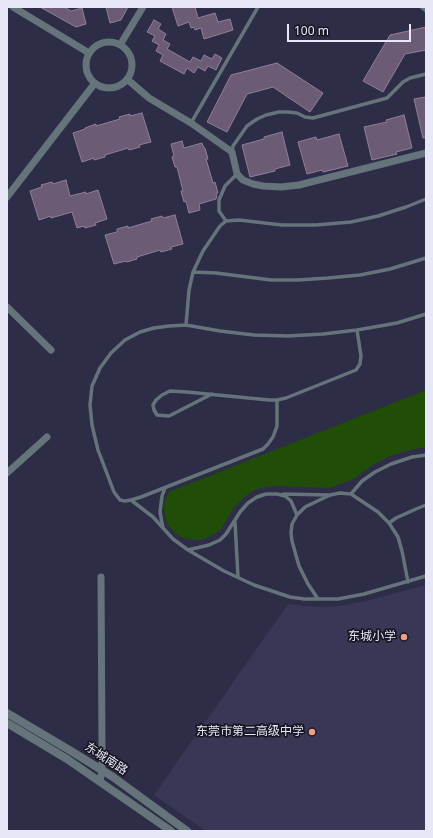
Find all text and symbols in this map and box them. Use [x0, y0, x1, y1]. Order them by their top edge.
scale bar [289, 16, 413, 42]
text: 100 m [294, 22, 329, 39]
place label: 东城小学 [348, 630, 396, 644]
marker: 东城小学 [399, 632, 409, 642]
place label: 东莞市第二高级中学 [196, 725, 304, 739]
marker: 东莞市第二高级中学 [307, 727, 317, 737]
street label: 东城南路 [82, 740, 130, 778]

